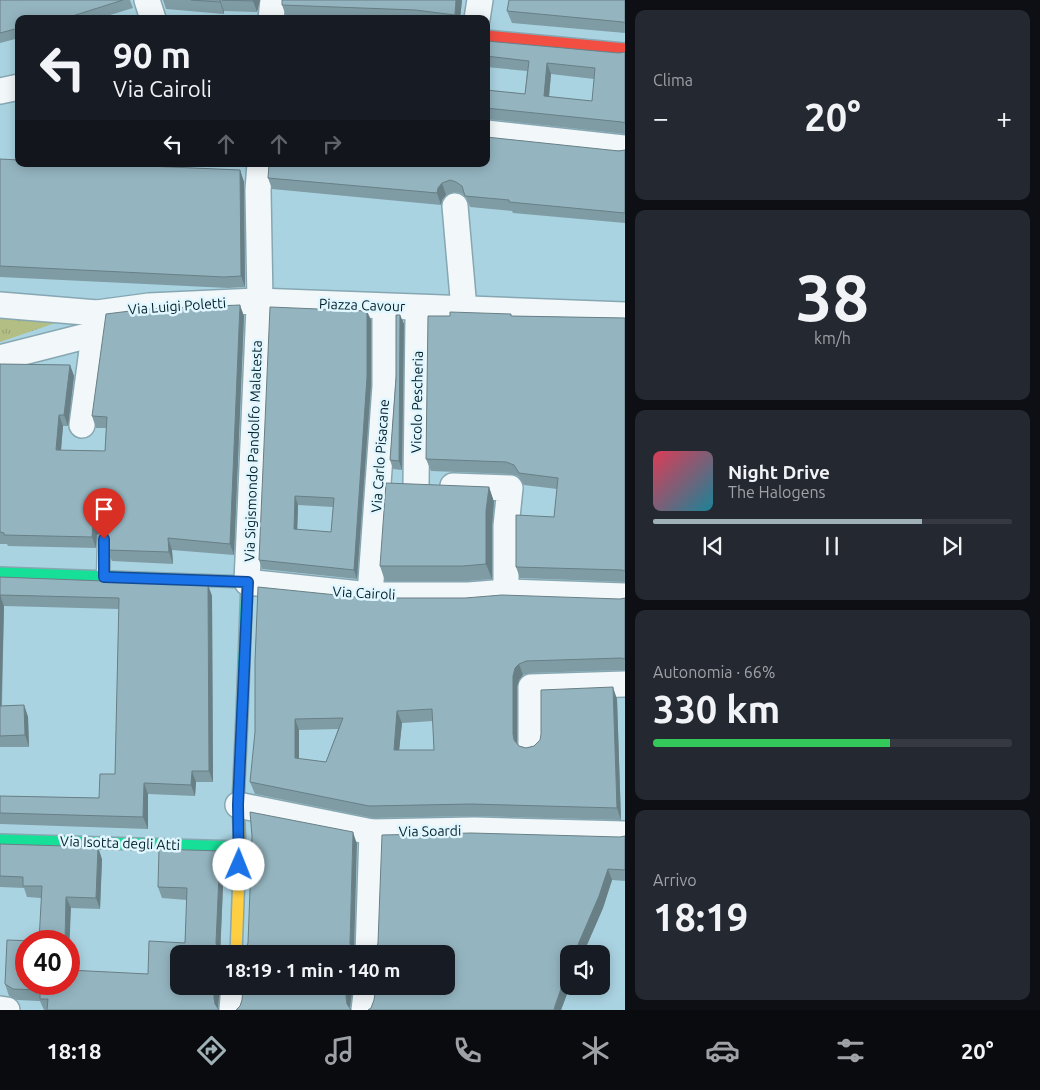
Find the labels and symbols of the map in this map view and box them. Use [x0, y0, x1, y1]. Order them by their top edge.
street label: Via Luigi Poletti [127, 295, 227, 317]
street label: Piazza Cavour [319, 295, 406, 315]
street label: Via Sigismondo Pandolfo Malatesta [241, 340, 265, 562]
street label: Vicolo Pescheria [408, 351, 426, 453]
street label: Via Carlo Pisacane [368, 399, 392, 513]
pin [83, 488, 125, 539]
street label: Via Cairoli [332, 583, 396, 603]
street label: Via Soardi [398, 822, 462, 840]
street label: Via Isotta degli Atti [60, 833, 180, 853]
position arrow [212, 838, 264, 890]
speed limit sign: 40 [15, 930, 80, 995]

